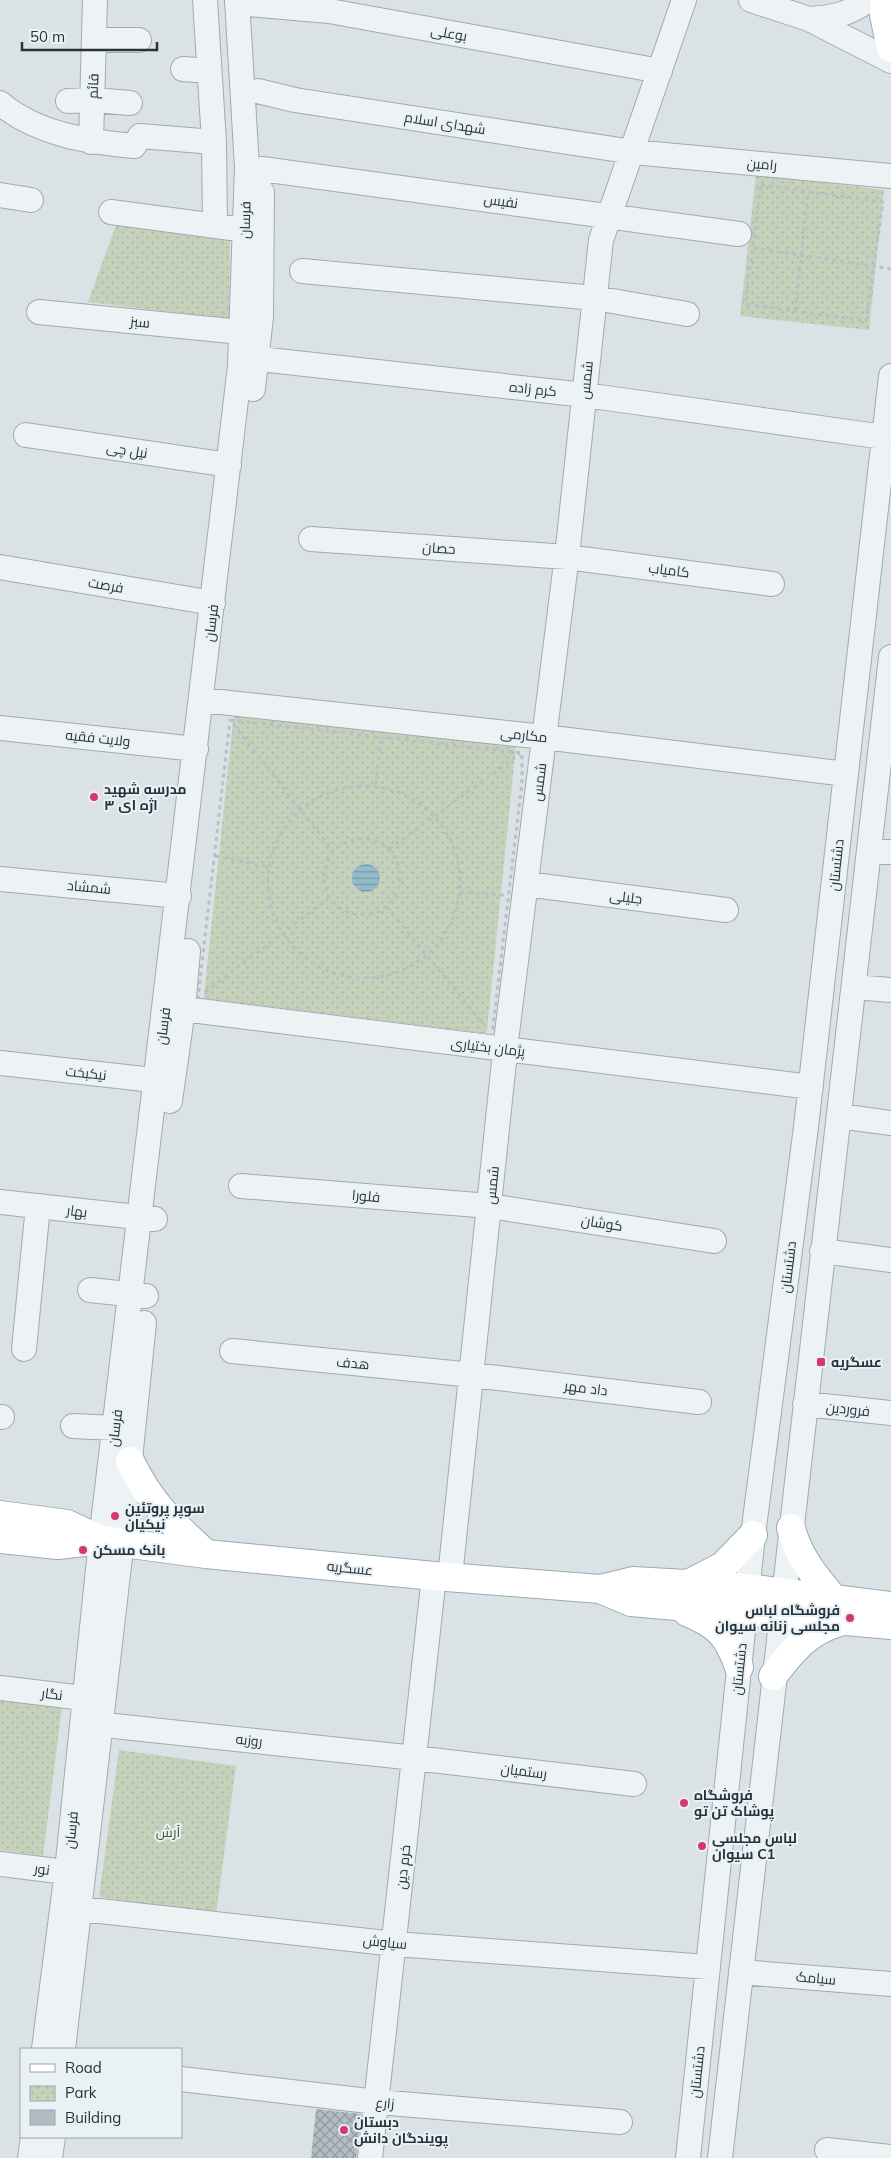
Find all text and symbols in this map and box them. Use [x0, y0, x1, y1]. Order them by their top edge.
scale bar [22, 20, 158, 52]
street label: بوعلی [429, 21, 469, 45]
text: 50 m [30, 27, 65, 46]
street label: قائم [84, 73, 103, 99]
street label: شهدای اسلام [403, 108, 487, 139]
street label: رامین [746, 154, 778, 174]
street label: نفیس [483, 190, 519, 212]
street label: فرسان [235, 201, 255, 239]
street label: سبز [128, 312, 151, 332]
street label: شمس [575, 360, 597, 400]
street label: کرم زاده [508, 378, 558, 401]
street label: نیل چی [105, 438, 149, 463]
street label: حصان [422, 538, 456, 558]
street label: کامیاب [647, 559, 691, 581]
street label: فرصت [87, 573, 125, 597]
street label: فرسان [200, 603, 222, 643]
street label: مکارمی [499, 724, 549, 746]
street label: ولایت فقیه [65, 726, 131, 750]
street label: شمس [528, 762, 550, 802]
place label: مدرسه شهید اژه ای ۳ [104, 780, 187, 814]
marker: مدرسه شهید اژه ای ۳ [88, 791, 100, 803]
street label: دشتستان [824, 838, 848, 892]
street label: شمشاد [66, 876, 112, 898]
street label: جلیلی [609, 886, 643, 908]
street label: فرسان [152, 1006, 174, 1046]
street label: پژمان بختیاری [450, 1034, 526, 1062]
street label: نیکبخت [65, 1062, 107, 1084]
street label: شمس [481, 1165, 503, 1205]
street label: فلورا [351, 1186, 381, 1206]
street label: بهار [65, 1201, 88, 1221]
street label: کوشان [580, 1211, 624, 1235]
street label: دشتستان [776, 1240, 800, 1294]
street label: هدف [336, 1353, 370, 1373]
place label: عسگریه [831, 1353, 882, 1371]
marker: عسگریه [815, 1356, 827, 1368]
street label: داد مهر [562, 1376, 609, 1400]
street label: فروردین [825, 1398, 871, 1420]
street label: فرسان [104, 1408, 126, 1448]
place label: سوپر پروتئین نیکیان [125, 1499, 205, 1533]
marker: سوپر پروتئین نیکیان [109, 1510, 121, 1522]
place label: بانک مسکن [93, 1541, 165, 1559]
marker: بانک مسکن [77, 1544, 89, 1556]
street label: عسگریه [326, 1557, 374, 1579]
place label: فروشگاه لباس مجلسی زنانه سیوان [715, 1601, 840, 1635]
marker: فروشگاه لباس مجلسی زنانه سیوان [844, 1612, 856, 1624]
street label: دشتستان [727, 1642, 751, 1696]
street label: نگار [39, 1684, 64, 1704]
street label: روزبه [235, 1730, 263, 1750]
street label: رستمیان [500, 1759, 548, 1783]
place label: فروشگاه پوشاک تن تو [694, 1786, 774, 1822]
marker: فروشگاه پوشاک تن تو [678, 1797, 690, 1809]
street label: فرسان [60, 1810, 82, 1850]
park label: آرش [156, 1823, 180, 1841]
place label: لباس مجلسی سیوان C1 [712, 1829, 797, 1863]
marker: لباس مجلسی سیوان C1 [696, 1840, 708, 1852]
street label: خرم دین [392, 1844, 415, 1890]
street label: نور [32, 1859, 51, 1879]
street label: سیاوش [362, 1931, 408, 1953]
street label: سیامک [795, 1967, 837, 1989]
street label: دشتستان [685, 2045, 709, 2099]
legend [20, 2048, 182, 2138]
text: Road [65, 2058, 102, 2077]
text: Park [65, 2083, 97, 2102]
street label: زارع [375, 2093, 395, 2113]
text: Building [65, 2108, 121, 2127]
place label: دبستان پویندگان دانش [354, 2113, 448, 2149]
marker: دبستان پویندگان دانش [338, 2124, 350, 2136]

